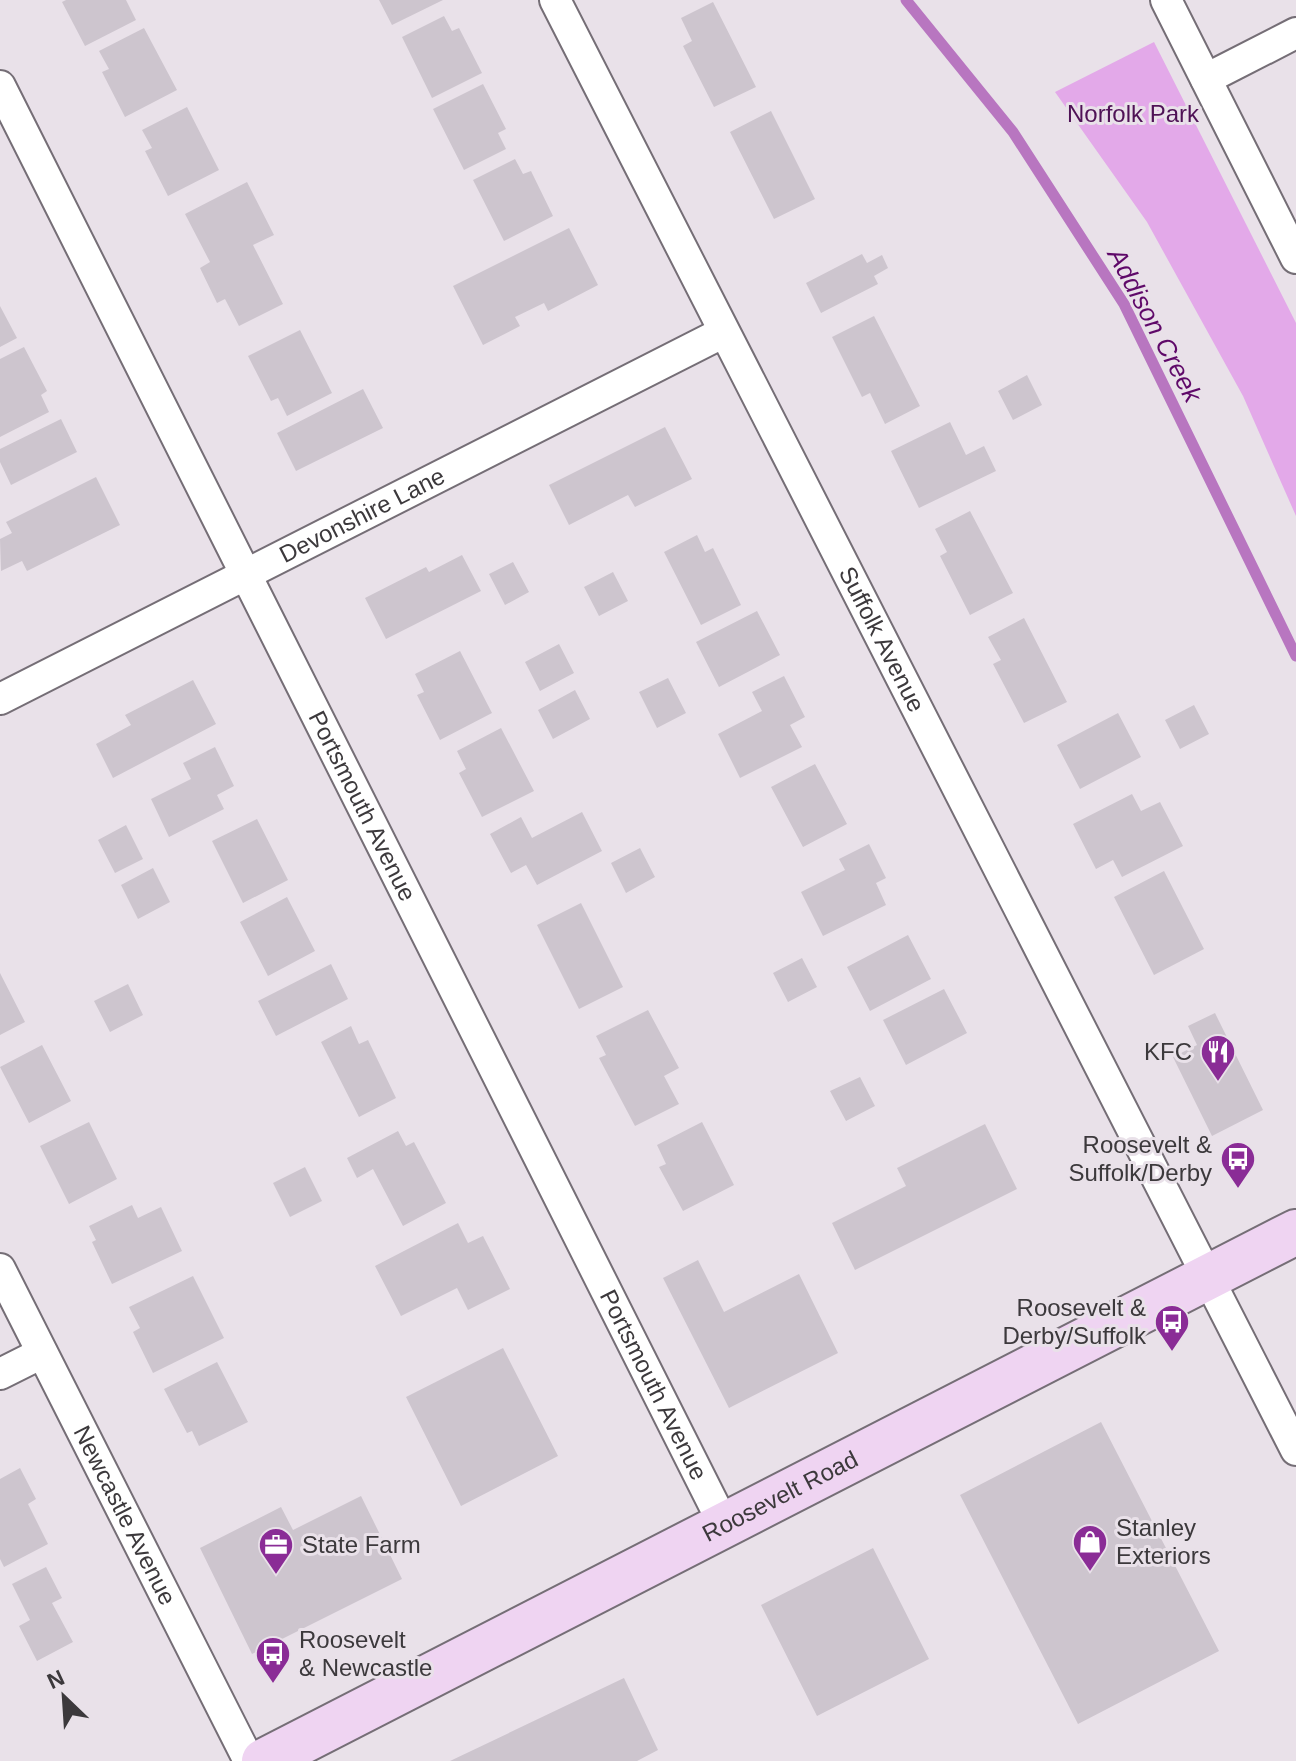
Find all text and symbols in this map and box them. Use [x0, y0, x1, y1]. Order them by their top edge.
park label: Norfolk Park [1067, 100, 1200, 127]
water label: Addison Creek [1101, 241, 1209, 409]
street label: Devonshire Lane [275, 462, 449, 568]
street label: Suffolk Avenue [834, 562, 930, 716]
street label: Portsmouth Avenue [304, 706, 422, 905]
restaurant icon: KFC [1199, 1033, 1237, 1083]
place label: KFC [1144, 1038, 1192, 1065]
place label: Roosevelt & Suffolk/Derby [1068, 1131, 1212, 1186]
bus stop icon: Roosevelt & Suffolk/Derby [1219, 1140, 1257, 1190]
street label: Portsmouth Avenue [595, 1285, 713, 1484]
place label: Roosevelt & Derby/Suffolk [1002, 1294, 1147, 1349]
bus stop icon: Roosevelt & Derby/Suffolk [1153, 1303, 1191, 1353]
street label: Newcastle Avenue [69, 1421, 182, 1609]
street label: Roosevelt Road [698, 1445, 862, 1547]
place label: Stanley Exteriors [1116, 1514, 1211, 1569]
shop icon: Stanley Exteriors [1071, 1523, 1109, 1573]
office icon: State Farm [257, 1526, 295, 1576]
place label: State Farm [302, 1531, 421, 1558]
place label: Roosevelt & Newcastle [299, 1626, 432, 1681]
bus stop icon: Roosevelt & Newcastle [254, 1635, 292, 1685]
north arrow [24, 1657, 104, 1737]
text: N [43, 1665, 68, 1694]

